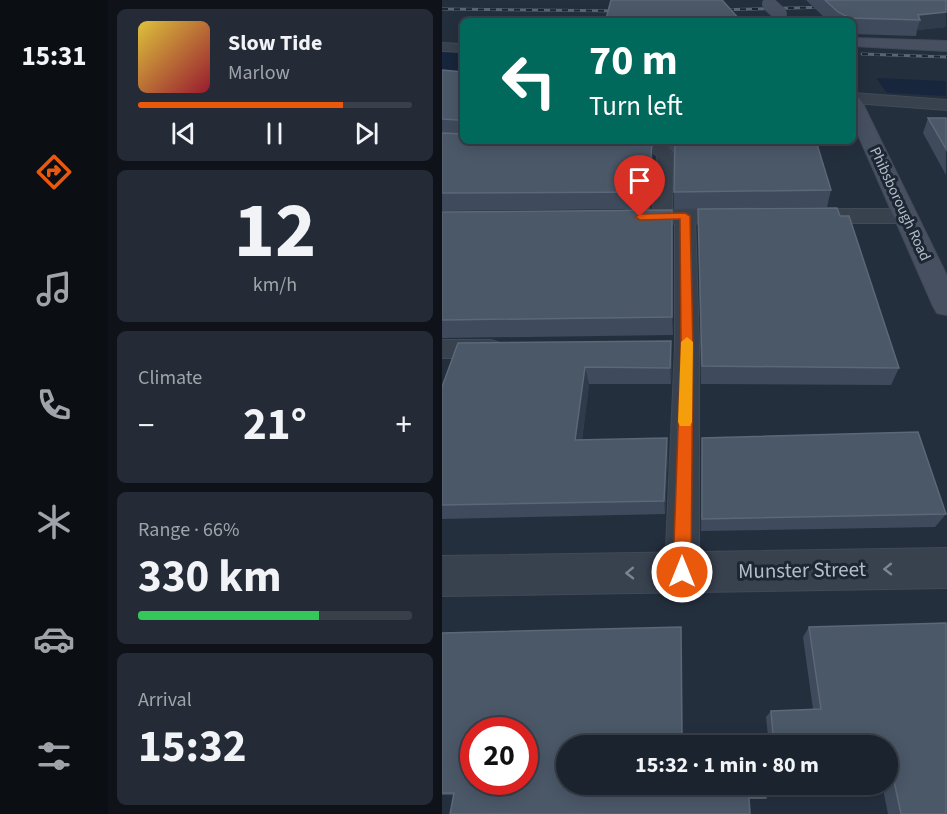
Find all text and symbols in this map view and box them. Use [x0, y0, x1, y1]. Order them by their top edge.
text: Slow Tide [228, 27, 322, 59]
text: 70 m [589, 31, 678, 91]
text: 15:31 [21, 37, 87, 76]
icon: left [490, 42, 568, 120]
text: Marlow [228, 59, 290, 87]
text: Turn left [589, 87, 683, 126]
icon: previous [167, 117, 200, 150]
icon: pause [258, 117, 291, 150]
icon: next [350, 117, 383, 150]
street label: Phibsborough Road [864, 144, 936, 264]
icon: directions [33, 151, 75, 193]
pin [614, 155, 665, 217]
icon: arrive [623, 164, 656, 197]
text: 12 [234, 176, 316, 287]
icon: music [33, 268, 75, 310]
text: km/h [253, 271, 297, 299]
text: Climate [138, 364, 202, 392]
icon: phone [33, 384, 75, 426]
text: 21° [243, 393, 307, 457]
text: − [138, 402, 154, 449]
text: + [396, 402, 412, 449]
icon: climate [33, 501, 75, 543]
text: Range · 66% [138, 516, 239, 544]
position arrow [650, 540, 714, 604]
text: 330 km [138, 545, 282, 609]
street label: Munster Street [738, 554, 866, 586]
one-way arrow [884, 562, 893, 575]
one-way arrow [626, 566, 635, 579]
icon: car [33, 618, 75, 660]
text: Arrival [138, 686, 192, 714]
text: 15:32 [138, 715, 247, 779]
speed limit sign: 20 [460, 717, 538, 795]
icon: filters [33, 735, 75, 777]
text: 15:32 · 1 min · 80 m [635, 749, 819, 781]

